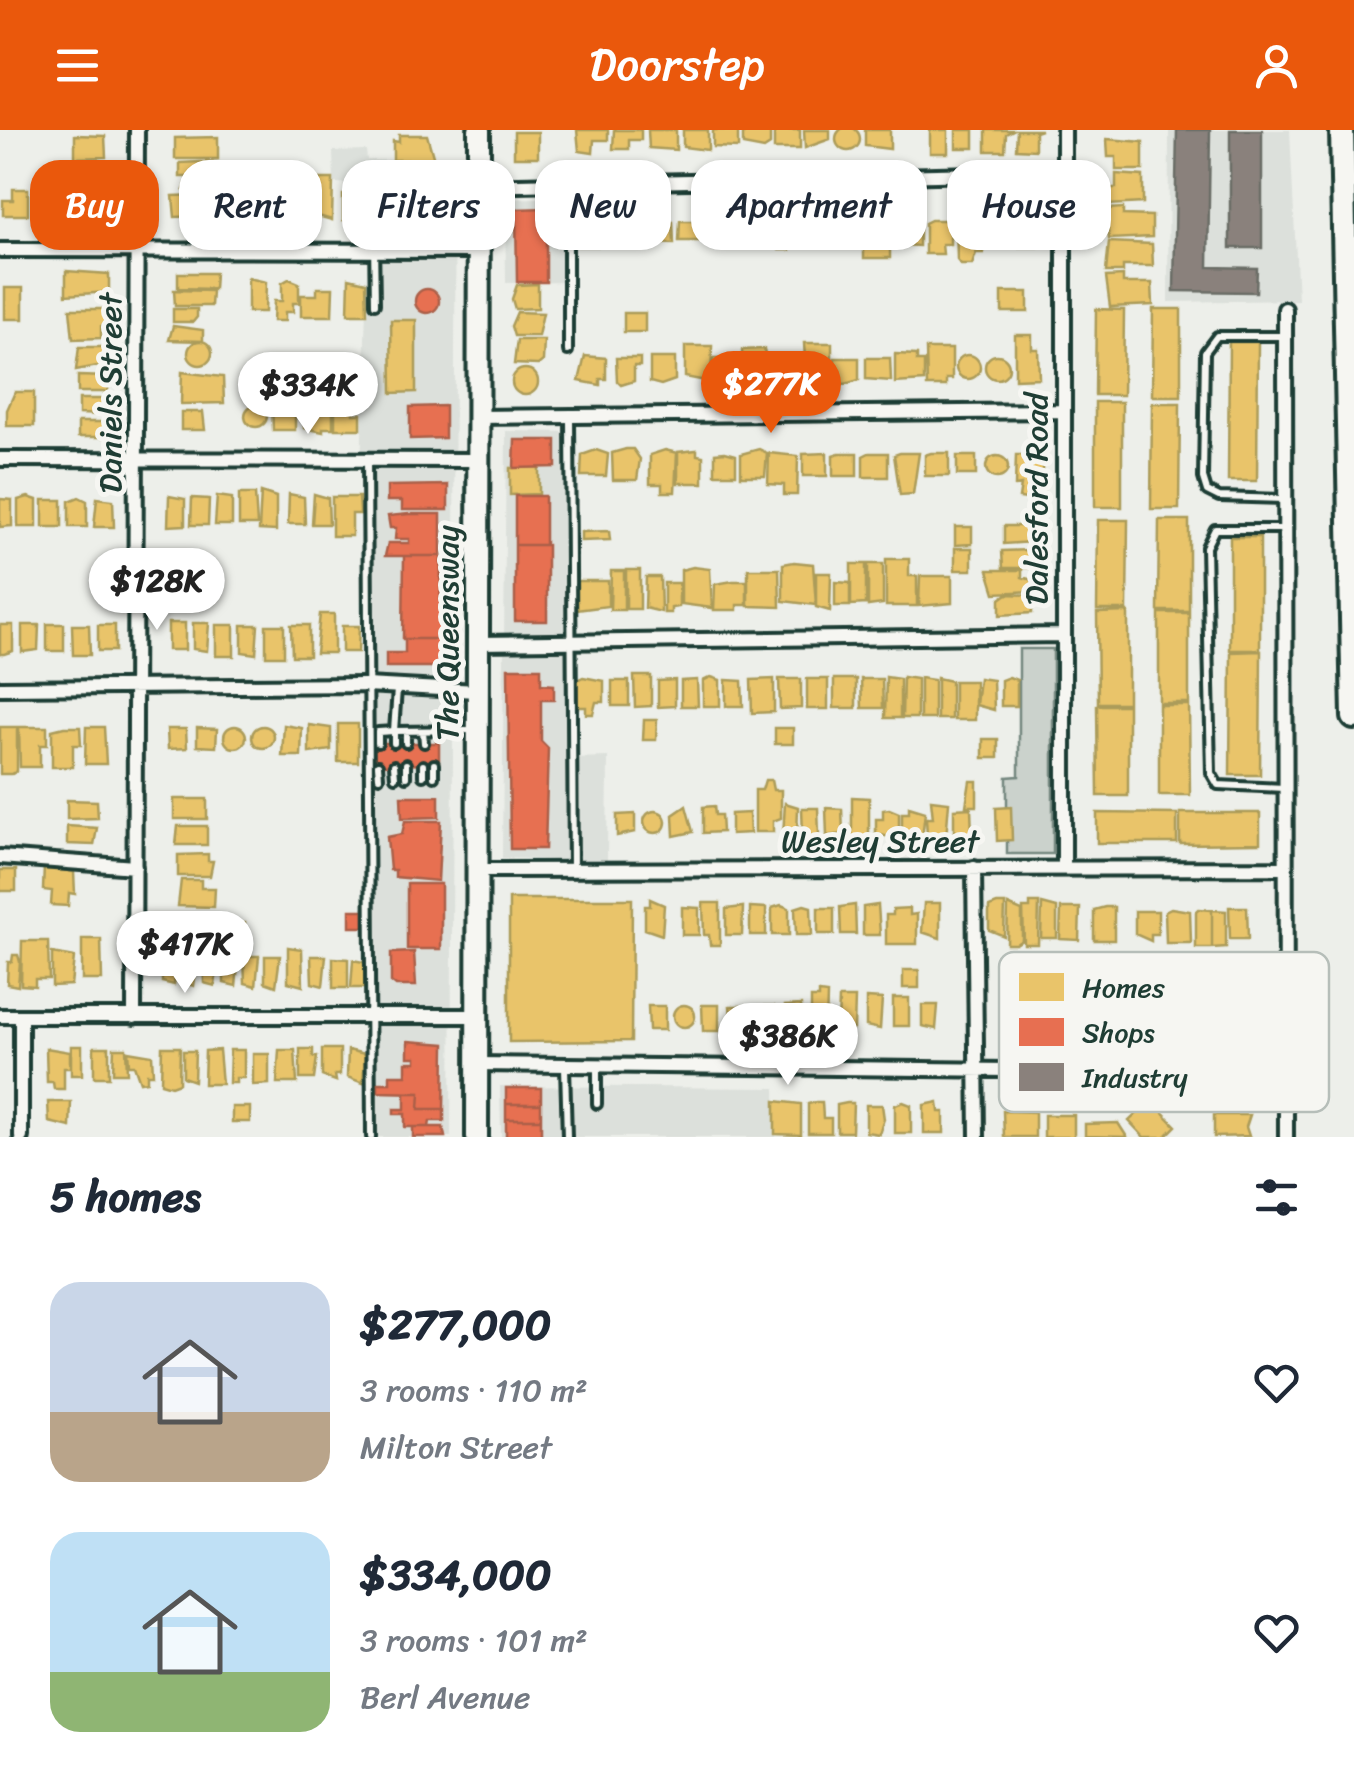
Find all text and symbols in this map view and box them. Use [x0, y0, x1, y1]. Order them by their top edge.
text: Doorstep [589, 25, 765, 105]
icon: menu [50, 38, 105, 93]
icon: person [1249, 38, 1304, 93]
chip: Buy [30, 160, 159, 250]
chip: Rent [179, 160, 322, 250]
chip: Filters [342, 160, 515, 250]
chip: New [535, 160, 671, 250]
chip: Apartment [691, 160, 927, 250]
chip: House [947, 160, 1111, 250]
street label: Daniels Street [82, 292, 139, 493]
pin: $277K [701, 351, 841, 436]
pin: $334K [238, 352, 378, 437]
text: $277K [723, 355, 819, 412]
text: $334K [260, 356, 356, 413]
street label: Dalesford Road [1008, 391, 1065, 605]
street label: The Queensway [419, 525, 476, 741]
pin: $128K [87, 548, 227, 633]
text: $128K [111, 552, 203, 609]
street label: Wesley Street [781, 813, 980, 870]
pin: $417K [115, 911, 255, 996]
text: $417K [139, 915, 232, 972]
legend [999, 952, 1329, 1112]
text: Homes [1082, 963, 1165, 1012]
pin: $386K [718, 1003, 858, 1088]
text: $386K [740, 1007, 836, 1064]
text: Shops [1082, 1008, 1155, 1057]
text: Industry [1081, 1053, 1188, 1102]
text: 5 homes [50, 1160, 201, 1234]
icon: filters [1249, 1170, 1304, 1225]
text: $277,000 [360, 1288, 551, 1362]
icon: home [130, 1322, 250, 1442]
icon: heart [1249, 1355, 1304, 1410]
text: 3 rooms · 110 m² [360, 1362, 588, 1419]
text: Milton Street [360, 1419, 552, 1476]
text: $334,000 [360, 1538, 552, 1612]
icon: home [130, 1572, 250, 1692]
icon: heart [1249, 1605, 1304, 1660]
text: 3 rooms · 101 m² [360, 1612, 588, 1669]
text: Berl Avenue [360, 1669, 530, 1726]

